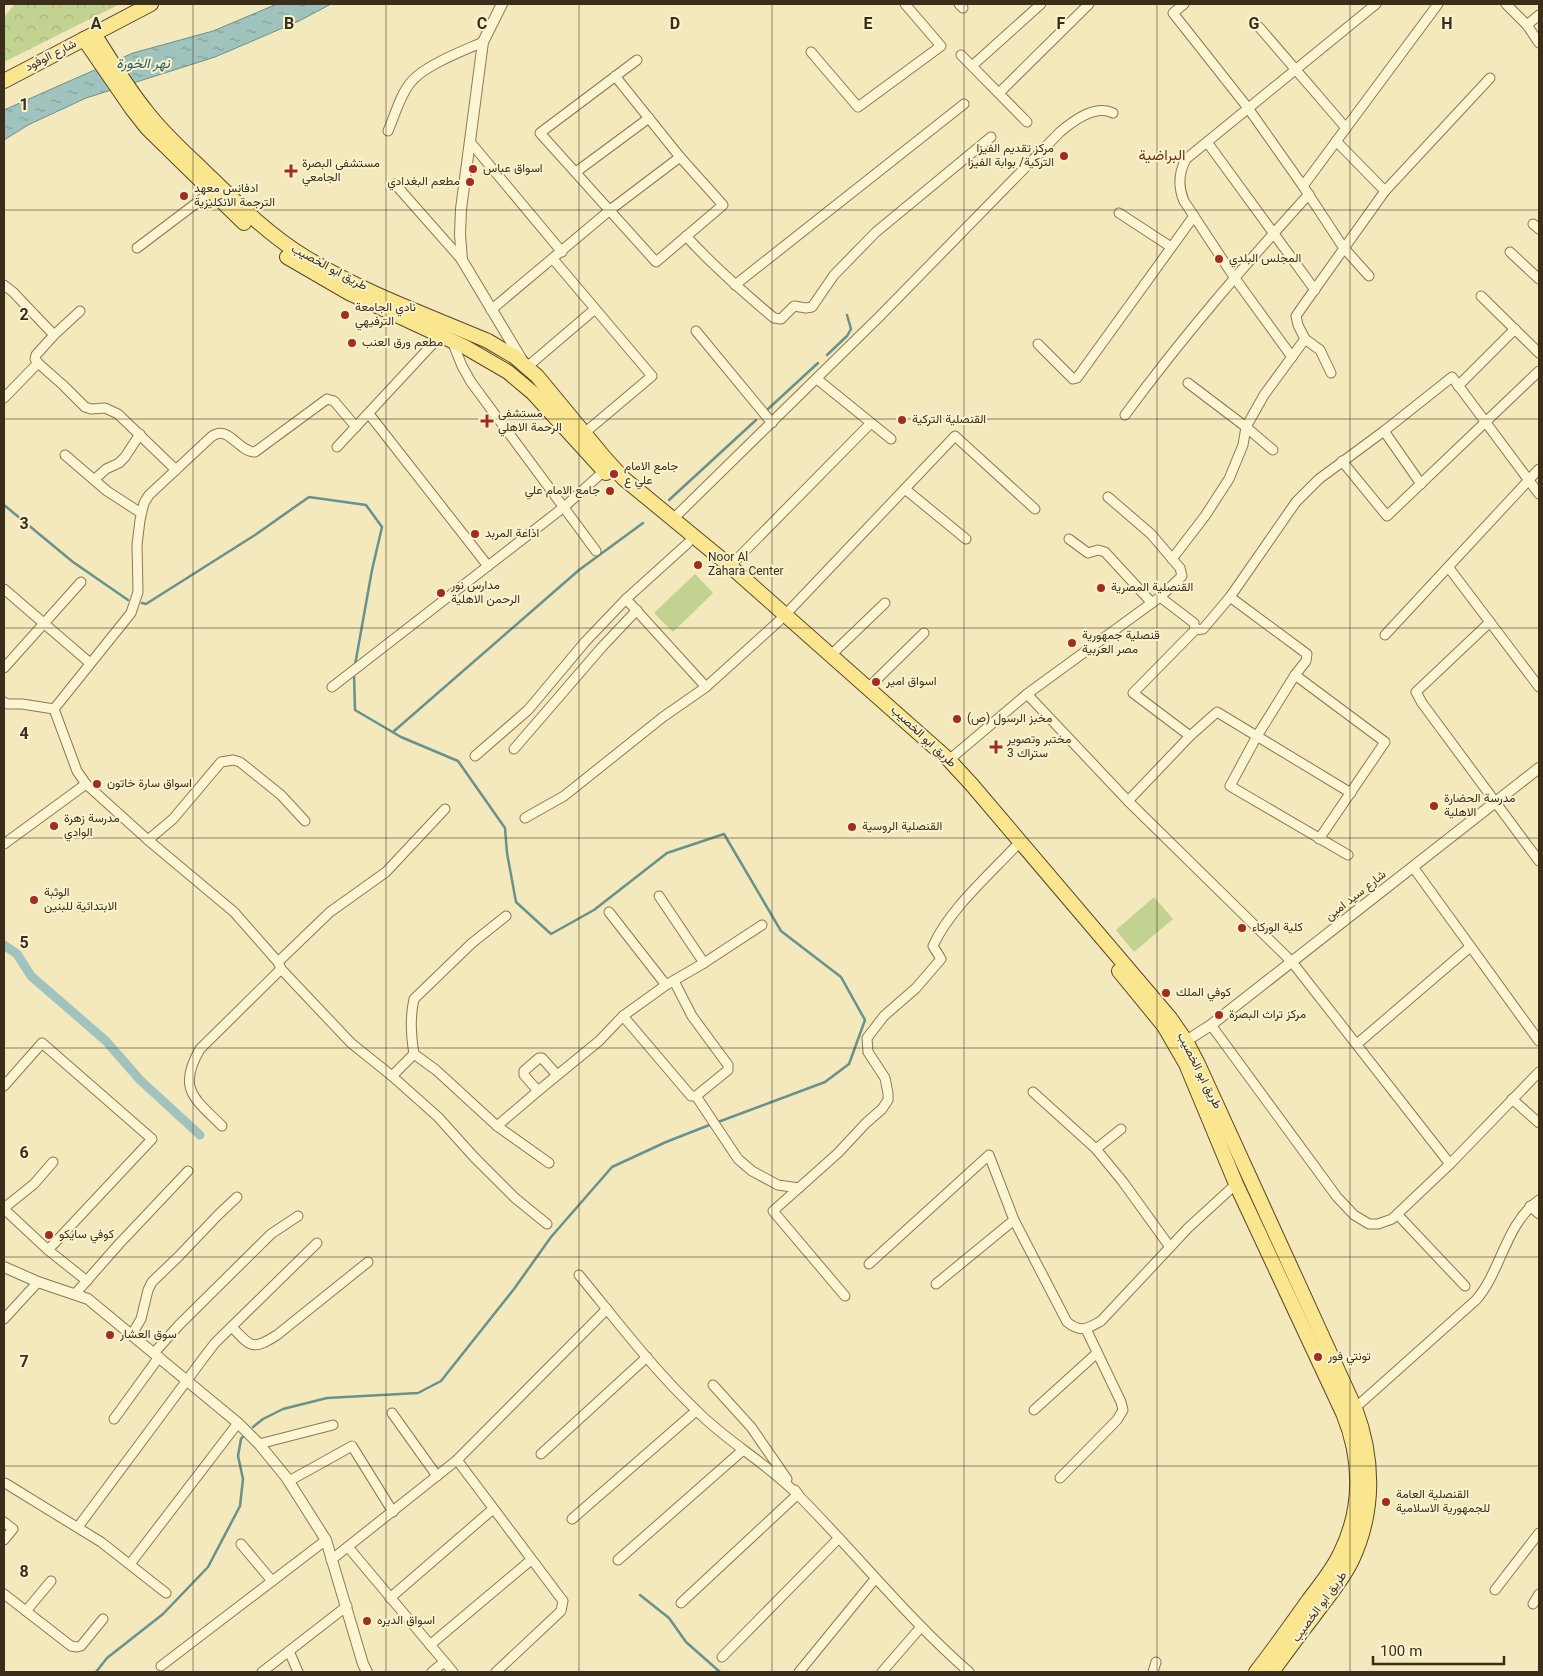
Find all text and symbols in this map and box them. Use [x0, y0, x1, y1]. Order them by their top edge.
text: A [91, 13, 102, 38]
text: B [284, 13, 294, 38]
text: C [477, 13, 487, 38]
text: D [670, 13, 680, 38]
text: E [864, 13, 873, 38]
text: F [1057, 13, 1066, 38]
text: G [1249, 13, 1260, 38]
text: H [1441, 13, 1453, 38]
street label: شارع الوفود [22, 35, 80, 77]
water label: نهر الخورة [116, 54, 171, 76]
text: 1 [19, 94, 29, 119]
place label: مركز تقديم الفيزا التركية/ بوابة الفيزا [968, 140, 1054, 172]
district label: البراضية [1138, 145, 1186, 168]
marker: مركز تقديم الفيزا التركية/ بوابة الفيزا [1058, 150, 1070, 162]
place label: مستشفى البصرة الجامعي [302, 155, 380, 187]
place label: اسواق عباس [483, 160, 543, 178]
marker: اسواق عباس [467, 163, 479, 175]
marker: مستشفى البصرة الجامعي [284, 164, 298, 178]
place label: مطعم البغدادي [387, 173, 460, 191]
marker: مطعم البغدادي [464, 176, 476, 188]
place label: ادفانس معهد الترجمة الانكليزية [194, 180, 275, 212]
marker: ادفانس معهد الترجمة الانكليزية [178, 190, 190, 202]
street label: طريق ابو الخصيب [288, 240, 370, 296]
place label: المجلس البلدي [1229, 250, 1301, 268]
marker: المجلس البلدي [1213, 253, 1225, 265]
place label: نادي الجامعة الترفيهي [355, 299, 416, 331]
text: 2 [19, 304, 29, 329]
marker: نادي الجامعة الترفيهي [339, 309, 351, 321]
place label: مطعم ورق العنب [362, 334, 443, 352]
marker: مطعم ورق العنب [346, 337, 358, 349]
place label: مستشفى الرحمة الاهلي [498, 405, 562, 437]
place label: القنصلية التركية [912, 411, 986, 429]
marker: مستشفى الرحمة الاهلي [480, 414, 494, 428]
marker: القنصلية التركية [896, 414, 908, 426]
place label: جامع الامام علي ع [624, 458, 678, 490]
marker: جامع الامام علي ع [608, 468, 620, 480]
place label: جامع الامام علي [525, 482, 600, 500]
marker: جامع الامام علي [604, 485, 616, 497]
text: 3 [19, 513, 29, 538]
place label: اذاعة المربد [485, 525, 539, 543]
marker: اذاعة المربد [469, 528, 481, 540]
place label: Noor Al Zahara Center [708, 549, 784, 581]
marker: Noor Al Zahara Center [692, 559, 704, 571]
place label: مدارس نور الرحمن الاهلية [450, 577, 520, 609]
place label: القنصلية المصرية [1111, 579, 1193, 597]
marker: القنصلية المصرية [1095, 582, 1107, 594]
marker: مدارس نور الرحمن الاهلية [435, 587, 447, 599]
place label: قنصلية جمهورية مصر العربية [1082, 627, 1160, 659]
marker: قنصلية جمهورية مصر العربية [1066, 637, 1078, 649]
place label: اسواق امير [885, 673, 936, 691]
marker: اسواق امير [870, 676, 882, 688]
street label: طريق ابو الخصيب [886, 702, 960, 772]
place label: مخبز الرسول (ص) [967, 710, 1052, 728]
marker: مخبز الرسول (ص) [951, 713, 963, 725]
text: 4 [19, 723, 29, 748]
place label: مختبر وتصوير ستراك 3 [1006, 731, 1071, 763]
marker: مختبر وتصوير ستراك 3 [989, 740, 1003, 754]
place label: اسواق سارة خاتون [107, 775, 192, 793]
marker: اسواق سارة خاتون [91, 778, 103, 790]
place label: مدرسة الحضارة الاهلية [1444, 790, 1516, 822]
marker: مدرسة الحضارة الاهلية [1428, 800, 1440, 812]
place label: مدرسة زهرة الوادي [64, 810, 120, 842]
place label: القنصلية الروسية [862, 818, 942, 836]
marker: مدرسة زهرة الوادي [48, 820, 60, 832]
marker: القنصلية الروسية [846, 821, 858, 833]
street label: شارع سيد امين [1322, 866, 1390, 926]
place label: الوثبة الابتدائية للبنين [44, 884, 117, 916]
marker: الوثبة الابتدائية للبنين [28, 894, 40, 906]
place label: كلية الوركاء [1252, 919, 1303, 937]
marker: كلية الوركاء [1236, 922, 1248, 934]
text: 5 [19, 932, 29, 957]
place label: كوفي الملك [1176, 984, 1231, 1002]
marker: كوفي الملك [1160, 987, 1172, 999]
place label: مركز تراث البصرة [1229, 1006, 1306, 1024]
marker: مركز تراث البصرة [1213, 1009, 1225, 1021]
street label: طريق ابو الخصيب [1172, 1030, 1226, 1113]
text: 6 [19, 1142, 29, 1167]
place label: كوفي سايكو [59, 1226, 114, 1244]
marker: كوفي سايكو [43, 1229, 55, 1241]
place label: سوق العشار [119, 1326, 177, 1344]
marker: سوق العشار [104, 1329, 116, 1341]
place label: تونتي فور [1327, 1348, 1371, 1366]
text: 7 [19, 1351, 29, 1376]
marker: تونتي فور [1312, 1351, 1324, 1363]
place label: القنصلية العامة للجمهورية الاسلامية [1396, 1486, 1490, 1518]
marker: القنصلية العامة للجمهورية الاسلامية [1380, 1496, 1392, 1508]
text: 8 [19, 1561, 29, 1586]
street label: طريق ابو الخصيب [1288, 1568, 1352, 1646]
place label: اسواق الديره [377, 1612, 435, 1630]
marker: اسواق الديره [361, 1615, 373, 1627]
scale bar [1373, 1634, 1504, 1666]
text: 100 m [1380, 1641, 1422, 1664]

